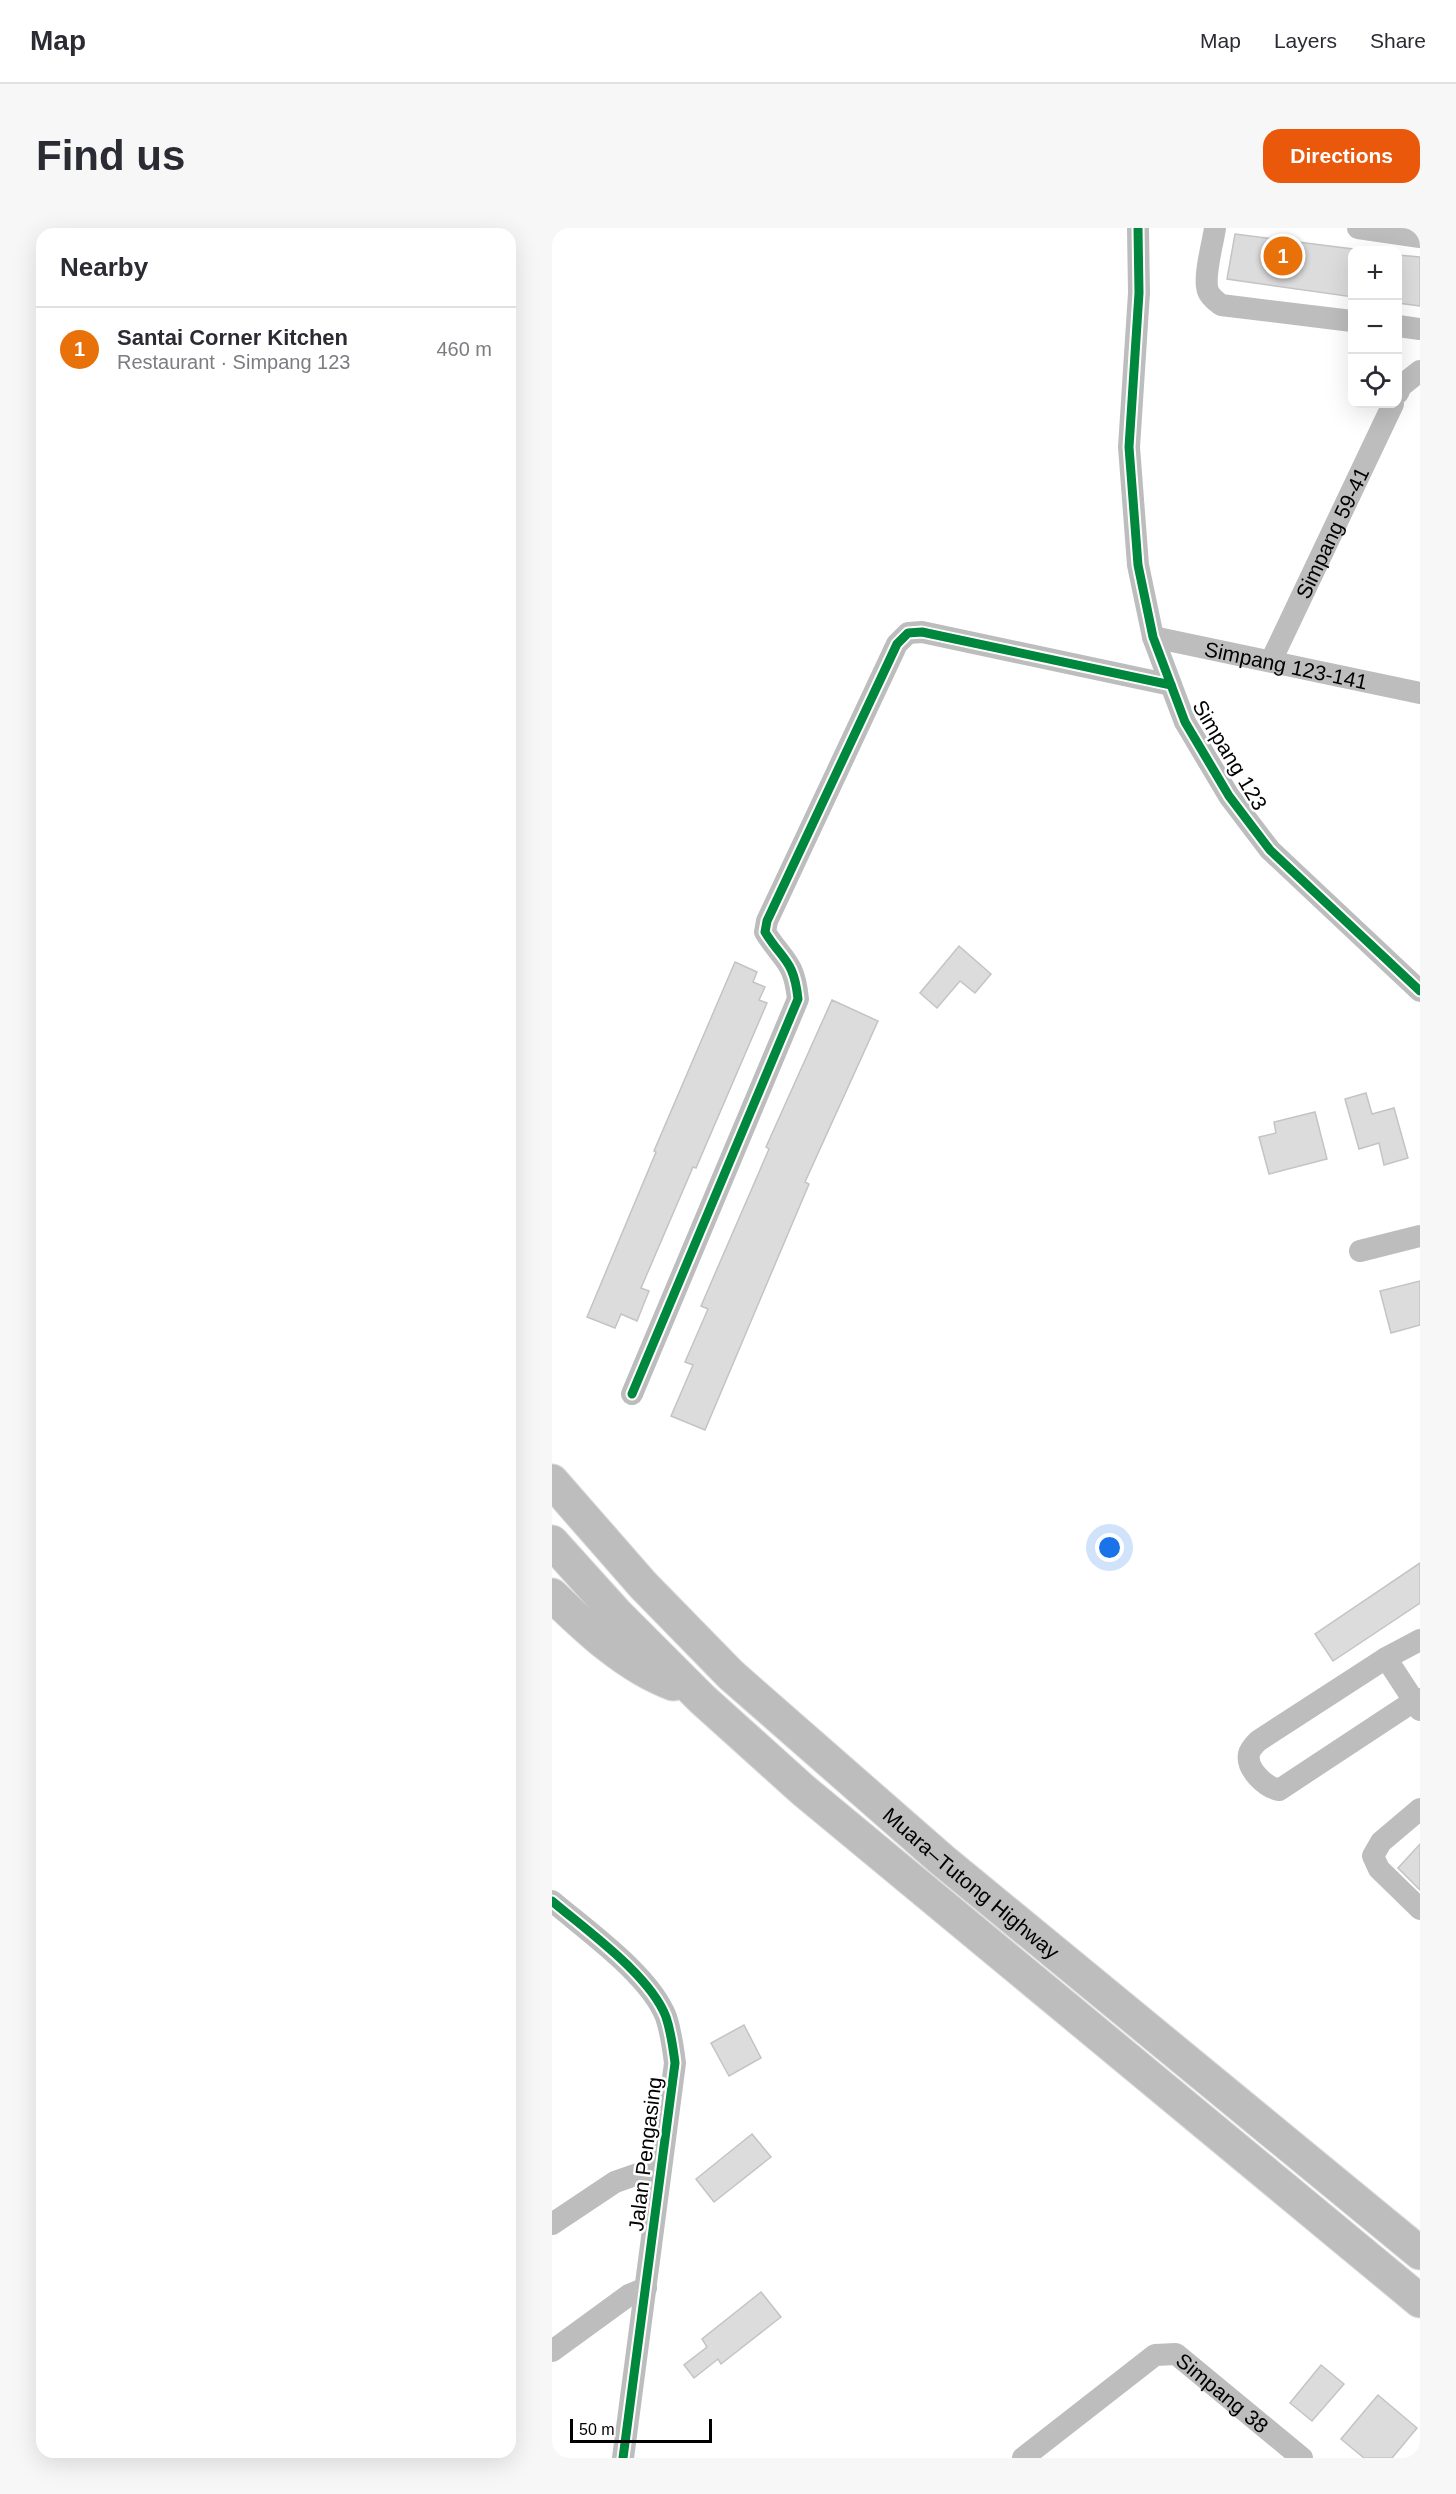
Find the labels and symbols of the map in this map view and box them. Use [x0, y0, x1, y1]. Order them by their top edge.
pin: 1 [1264, 234, 1302, 279]
street label: Simpang 59-41 [1291, 463, 1373, 602]
street label: Simpang 123-141 [1203, 637, 1370, 693]
street label: Simpang 123 [1188, 696, 1272, 814]
your location [1095, 1533, 1124, 1562]
street label: Muara–Tutong Highway [879, 1803, 1064, 1963]
street label: Jalan Pengasing [624, 2076, 666, 2232]
street label: Simpang 38 [1172, 2348, 1273, 2437]
scale bar [570, 2416, 712, 2444]

